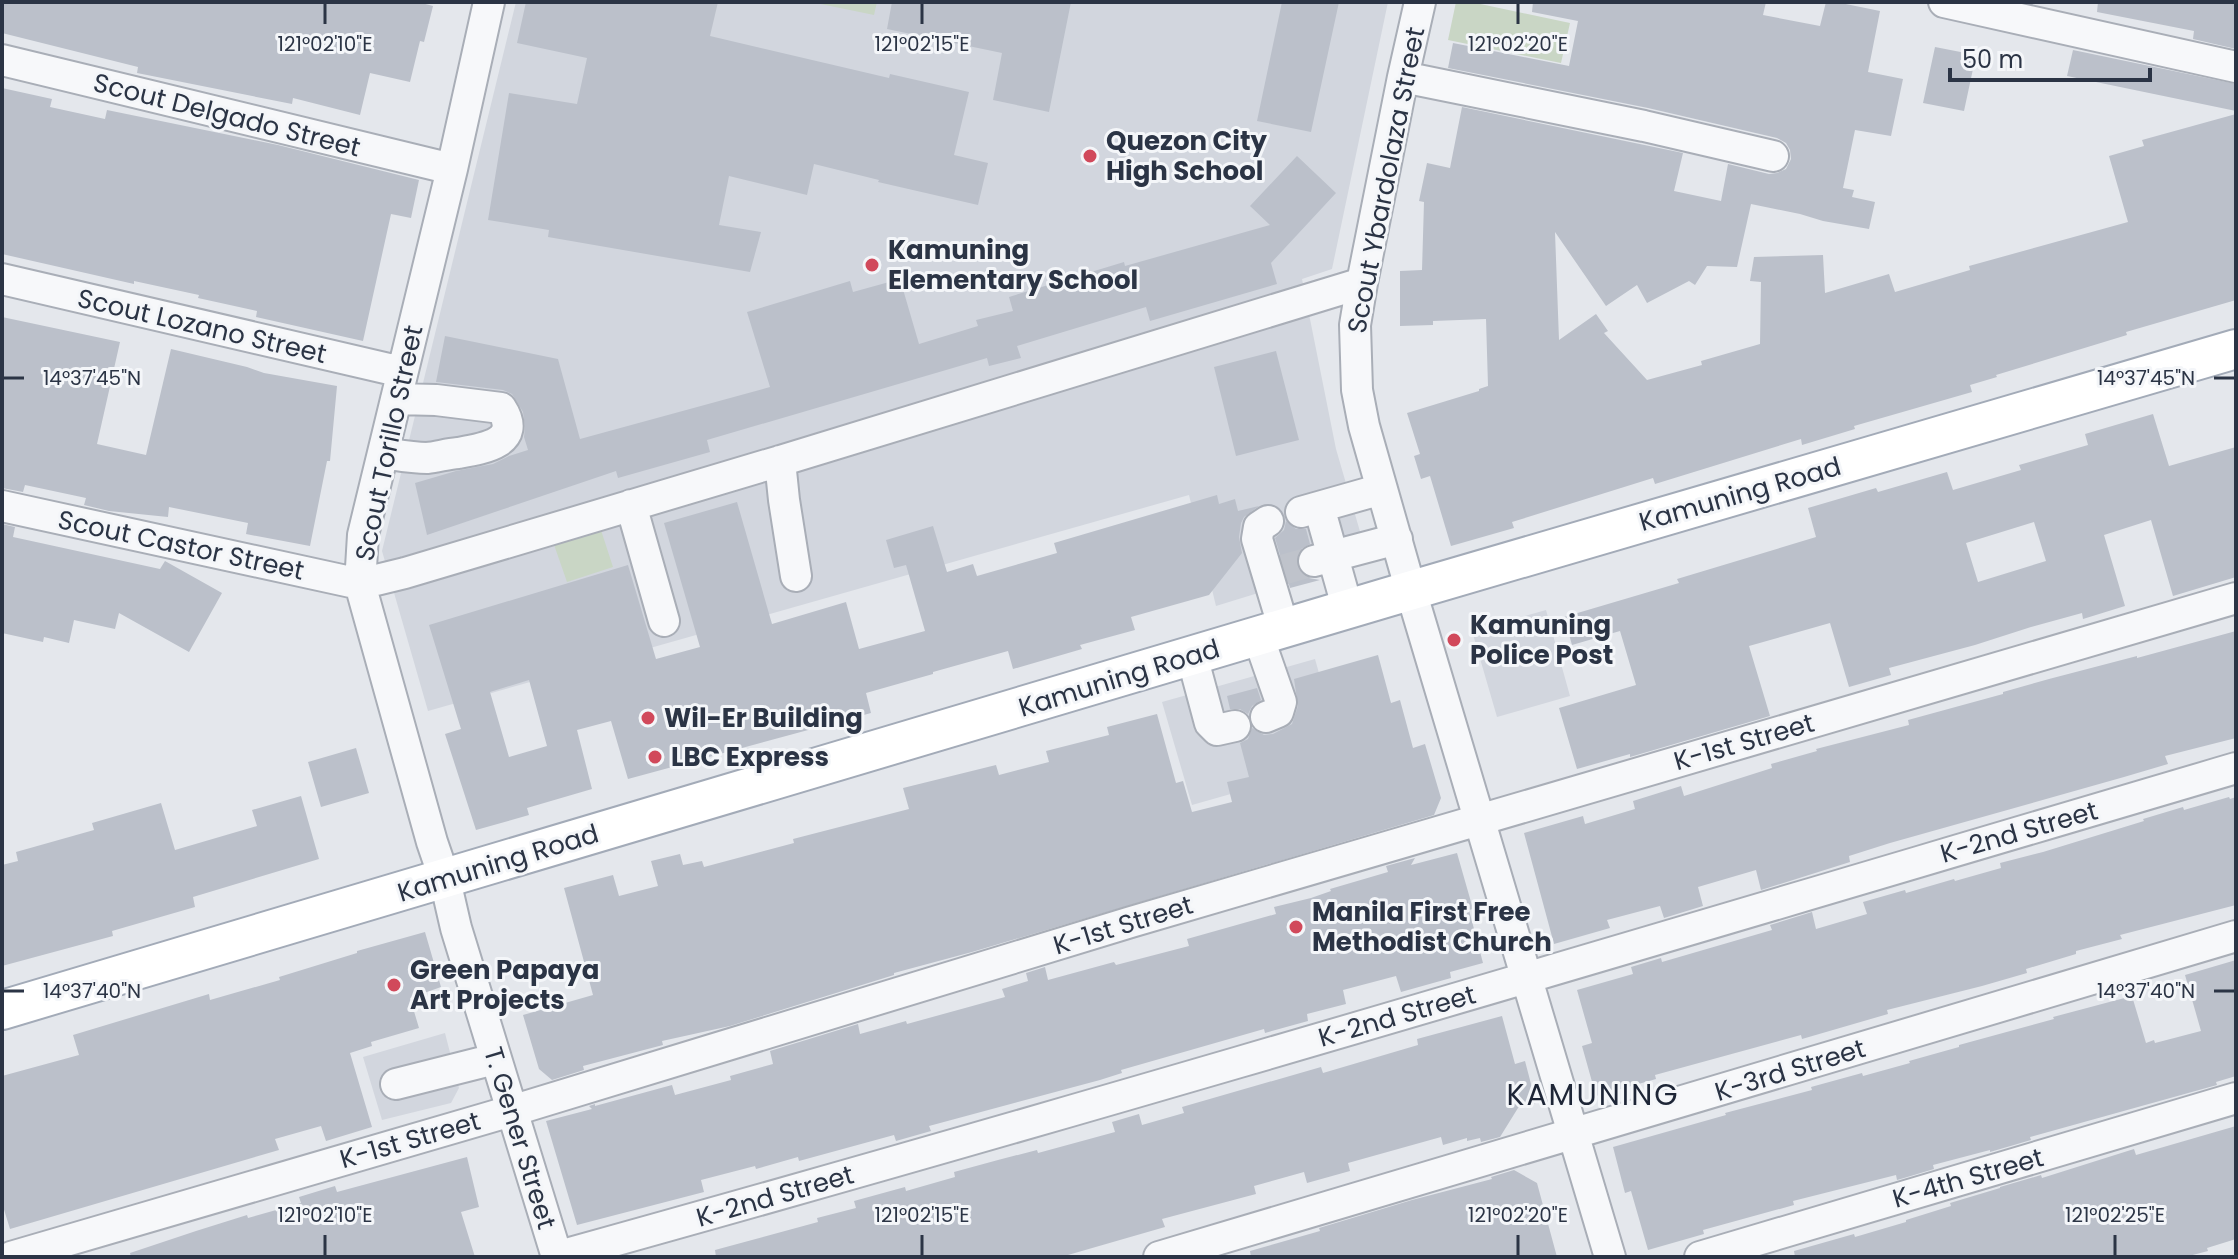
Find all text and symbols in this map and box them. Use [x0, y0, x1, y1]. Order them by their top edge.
street label: Scout Ybardolaza Street [1339, 24, 1433, 336]
text: 121°02'10"E [278, 30, 372, 58]
text: 121°02'15"E [875, 30, 969, 58]
text: 121°02'20"E [1468, 30, 1568, 58]
scale bar [1950, 32, 2150, 82]
text: 50 m [1962, 43, 2023, 76]
street label: Scout Delgado Street [90, 64, 364, 166]
place label: Quezon City High School [1106, 123, 1268, 189]
marker: Quezon City High School [1081, 147, 1099, 165]
place label: Kamuning Elementary School [888, 232, 1138, 298]
marker: Kamuning Elementary School [863, 256, 881, 274]
street label: Scout Lozano Street [74, 280, 330, 372]
street label: Scout Torillo Street [346, 322, 432, 564]
text: 14°37'45"N [43, 364, 141, 392]
text: 14°37'45"N [2097, 364, 2195, 392]
street label: Kamuning Road [1635, 448, 1845, 540]
street label: Scout Castor Street [55, 501, 307, 589]
place label: Kamuning Police Post [1470, 607, 1613, 673]
street label: Kamuning Road [1014, 630, 1224, 726]
marker: Kamuning Police Post [1445, 631, 1463, 649]
place label: Wil-Er Building [664, 700, 863, 736]
street label: K-1st Street [1670, 705, 1818, 779]
marker: Wil-Er Building [639, 709, 657, 727]
place label: LBC Express [671, 739, 829, 775]
marker: LBC Express [646, 748, 664, 766]
street label: K-2nd Street [1936, 792, 2102, 872]
street label: Kamuning Road [393, 815, 603, 911]
street label: K-1st Street [1049, 887, 1197, 963]
place label: Manila First Free Methodist Church [1312, 894, 1552, 960]
marker: Manila First Free Methodist Church [1287, 918, 1305, 936]
place label: Green Papaya Art Projects [410, 952, 599, 1018]
marker: Green Papaya Art Projects [385, 976, 403, 994]
street label: K-2nd Street [1314, 976, 1480, 1056]
text: 14°37'40"N [43, 977, 141, 1005]
text: 14°37'40"N [2097, 977, 2195, 1005]
street label: K-3rd Street [1710, 1030, 1870, 1110]
street label: T. Gener Street [475, 1043, 565, 1233]
district label: KAMUNING [1506, 1073, 1680, 1116]
street label: K-1st Street [336, 1103, 484, 1177]
street label: K-4th Street [1888, 1139, 2048, 1217]
street label: K-2nd Street [692, 1156, 858, 1236]
text: 121°02'10"E [278, 1201, 372, 1229]
text: 121°02'15"E [875, 1201, 969, 1229]
text: 121°02'20"E [1468, 1201, 1568, 1229]
text: 121°02'25"E [2065, 1201, 2165, 1229]

